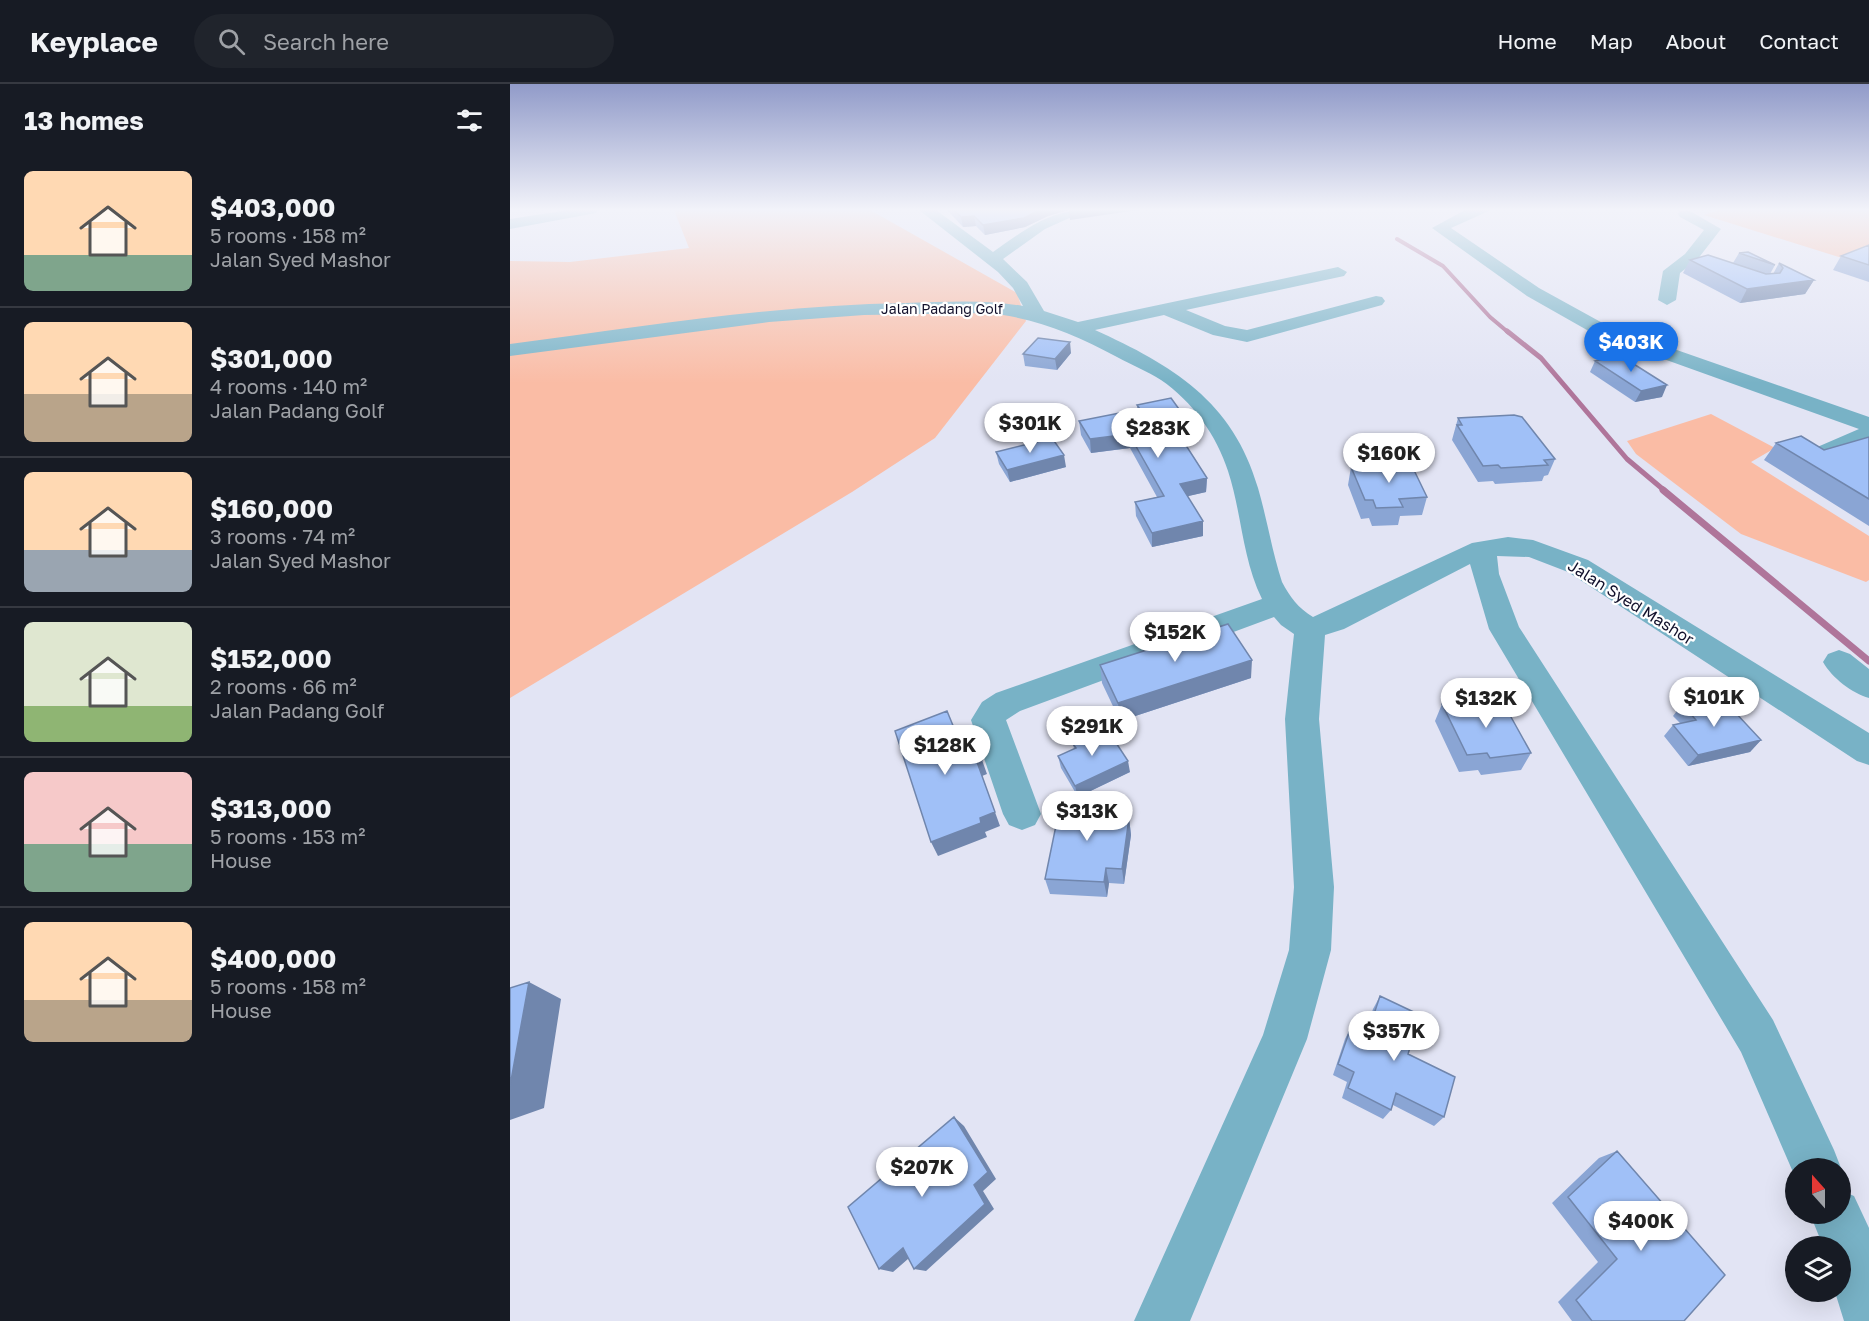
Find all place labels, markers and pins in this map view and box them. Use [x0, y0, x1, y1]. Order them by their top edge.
pin: $403K [1589, 322, 1673, 373]
pin: $301K [988, 403, 1072, 454]
pin: $283K [1116, 408, 1200, 459]
pin: $160K [1347, 433, 1431, 484]
pin: $152K [1133, 612, 1217, 663]
pin: $101K [1672, 677, 1756, 728]
pin: $132K [1444, 678, 1528, 729]
pin: $291K [1050, 706, 1134, 757]
pin: $128K [903, 725, 987, 776]
pin: $313K [1045, 791, 1129, 842]
pin: $357K [1352, 1011, 1436, 1062]
pin: $207K [880, 1147, 964, 1198]
pin: $400K [1599, 1201, 1683, 1252]

